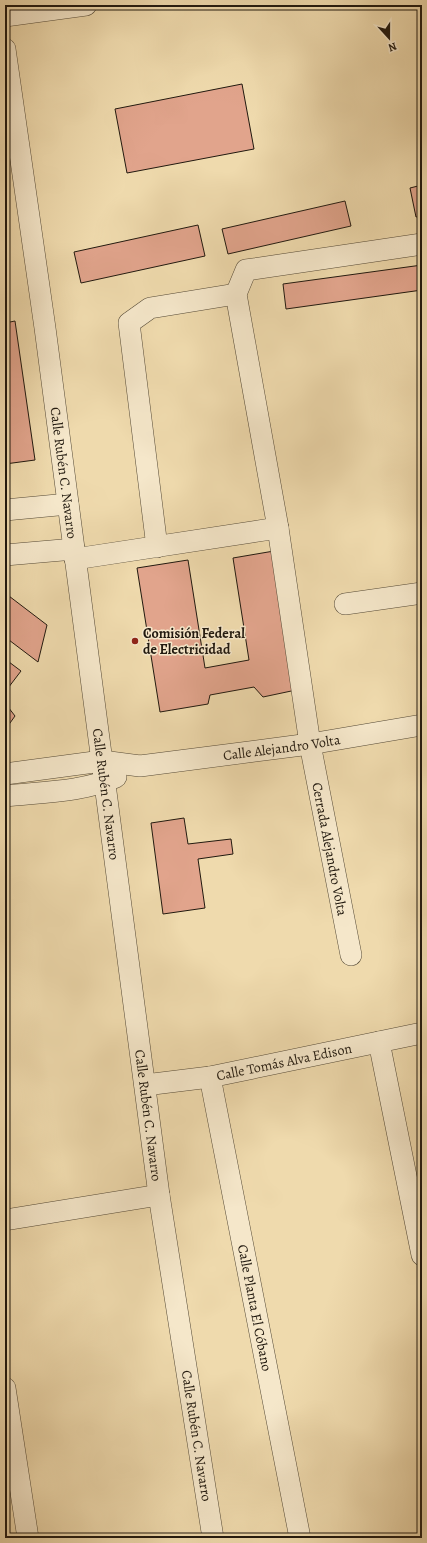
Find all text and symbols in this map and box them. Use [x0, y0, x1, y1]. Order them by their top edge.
north arrow [369, 18, 409, 58]
text: N [386, 38, 399, 55]
street label: Calle Rubén C. Navarro [45, 406, 82, 540]
place label: Comisión Federal de Electricidad [143, 624, 245, 659]
marker: Comisión Federal de Electricidad [130, 636, 140, 646]
street label: Calle Rubén C. Navarro [88, 727, 124, 861]
street label: Calle Alejandro Volta [222, 730, 342, 765]
street label: Cerrada Alejandro Volta [307, 781, 352, 918]
street label: Calle Tomás Alva Edison [215, 1039, 354, 1085]
street label: Calle Rubén C. Navarro [130, 1048, 166, 1182]
street label: Calle Planta El Cóbano [233, 1243, 276, 1373]
street label: Calle Rubén C. Navarro [177, 1369, 216, 1503]

